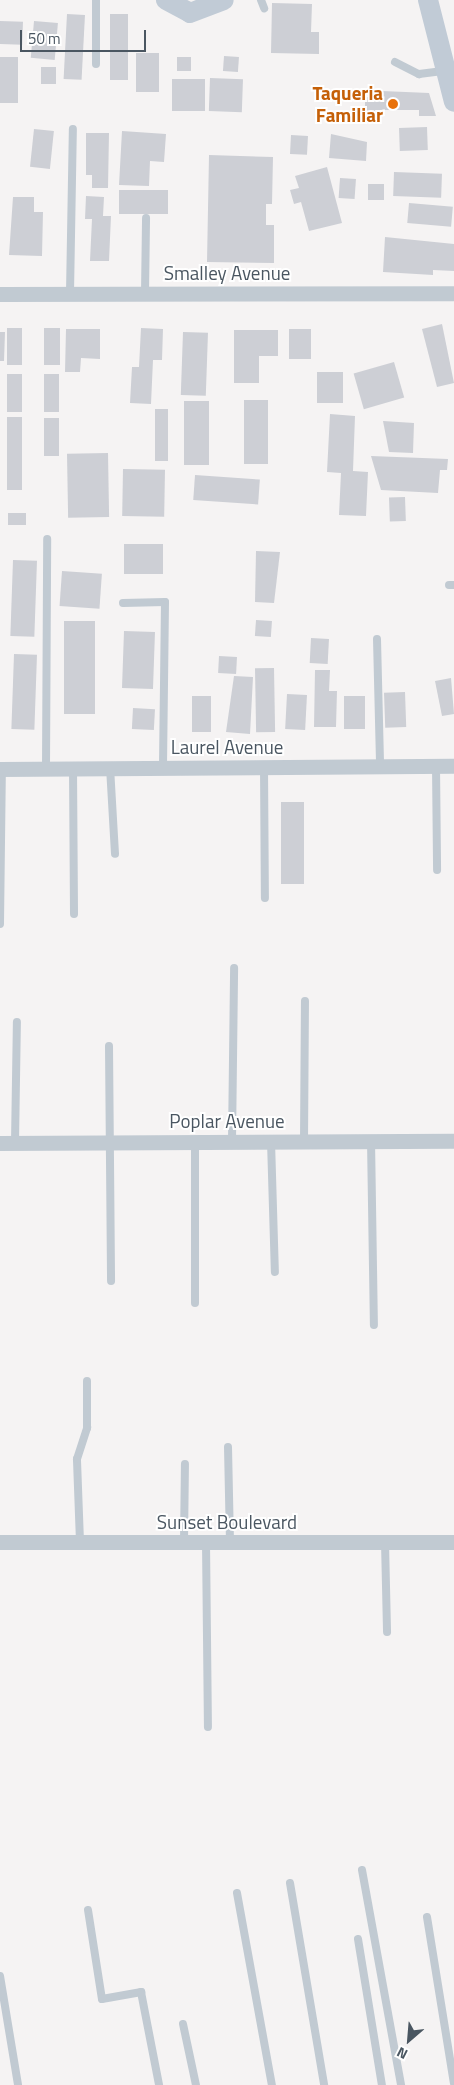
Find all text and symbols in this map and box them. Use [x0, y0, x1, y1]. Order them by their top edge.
scale bar [22, 20, 149, 52]
text: 50 m [28, 27, 61, 50]
place label: Taqueria Familiar [312, 82, 383, 126]
marker: Taqueria Familiar [387, 98, 399, 110]
street label: Smalley Avenue [164, 262, 290, 284]
street label: Laurel Avenue [171, 736, 283, 758]
street label: Poplar Avenue [169, 1110, 285, 1132]
street label: Sunset Boulevard [157, 1511, 297, 1533]
north arrow [384, 2015, 434, 2065]
text: N [393, 2042, 411, 2065]

